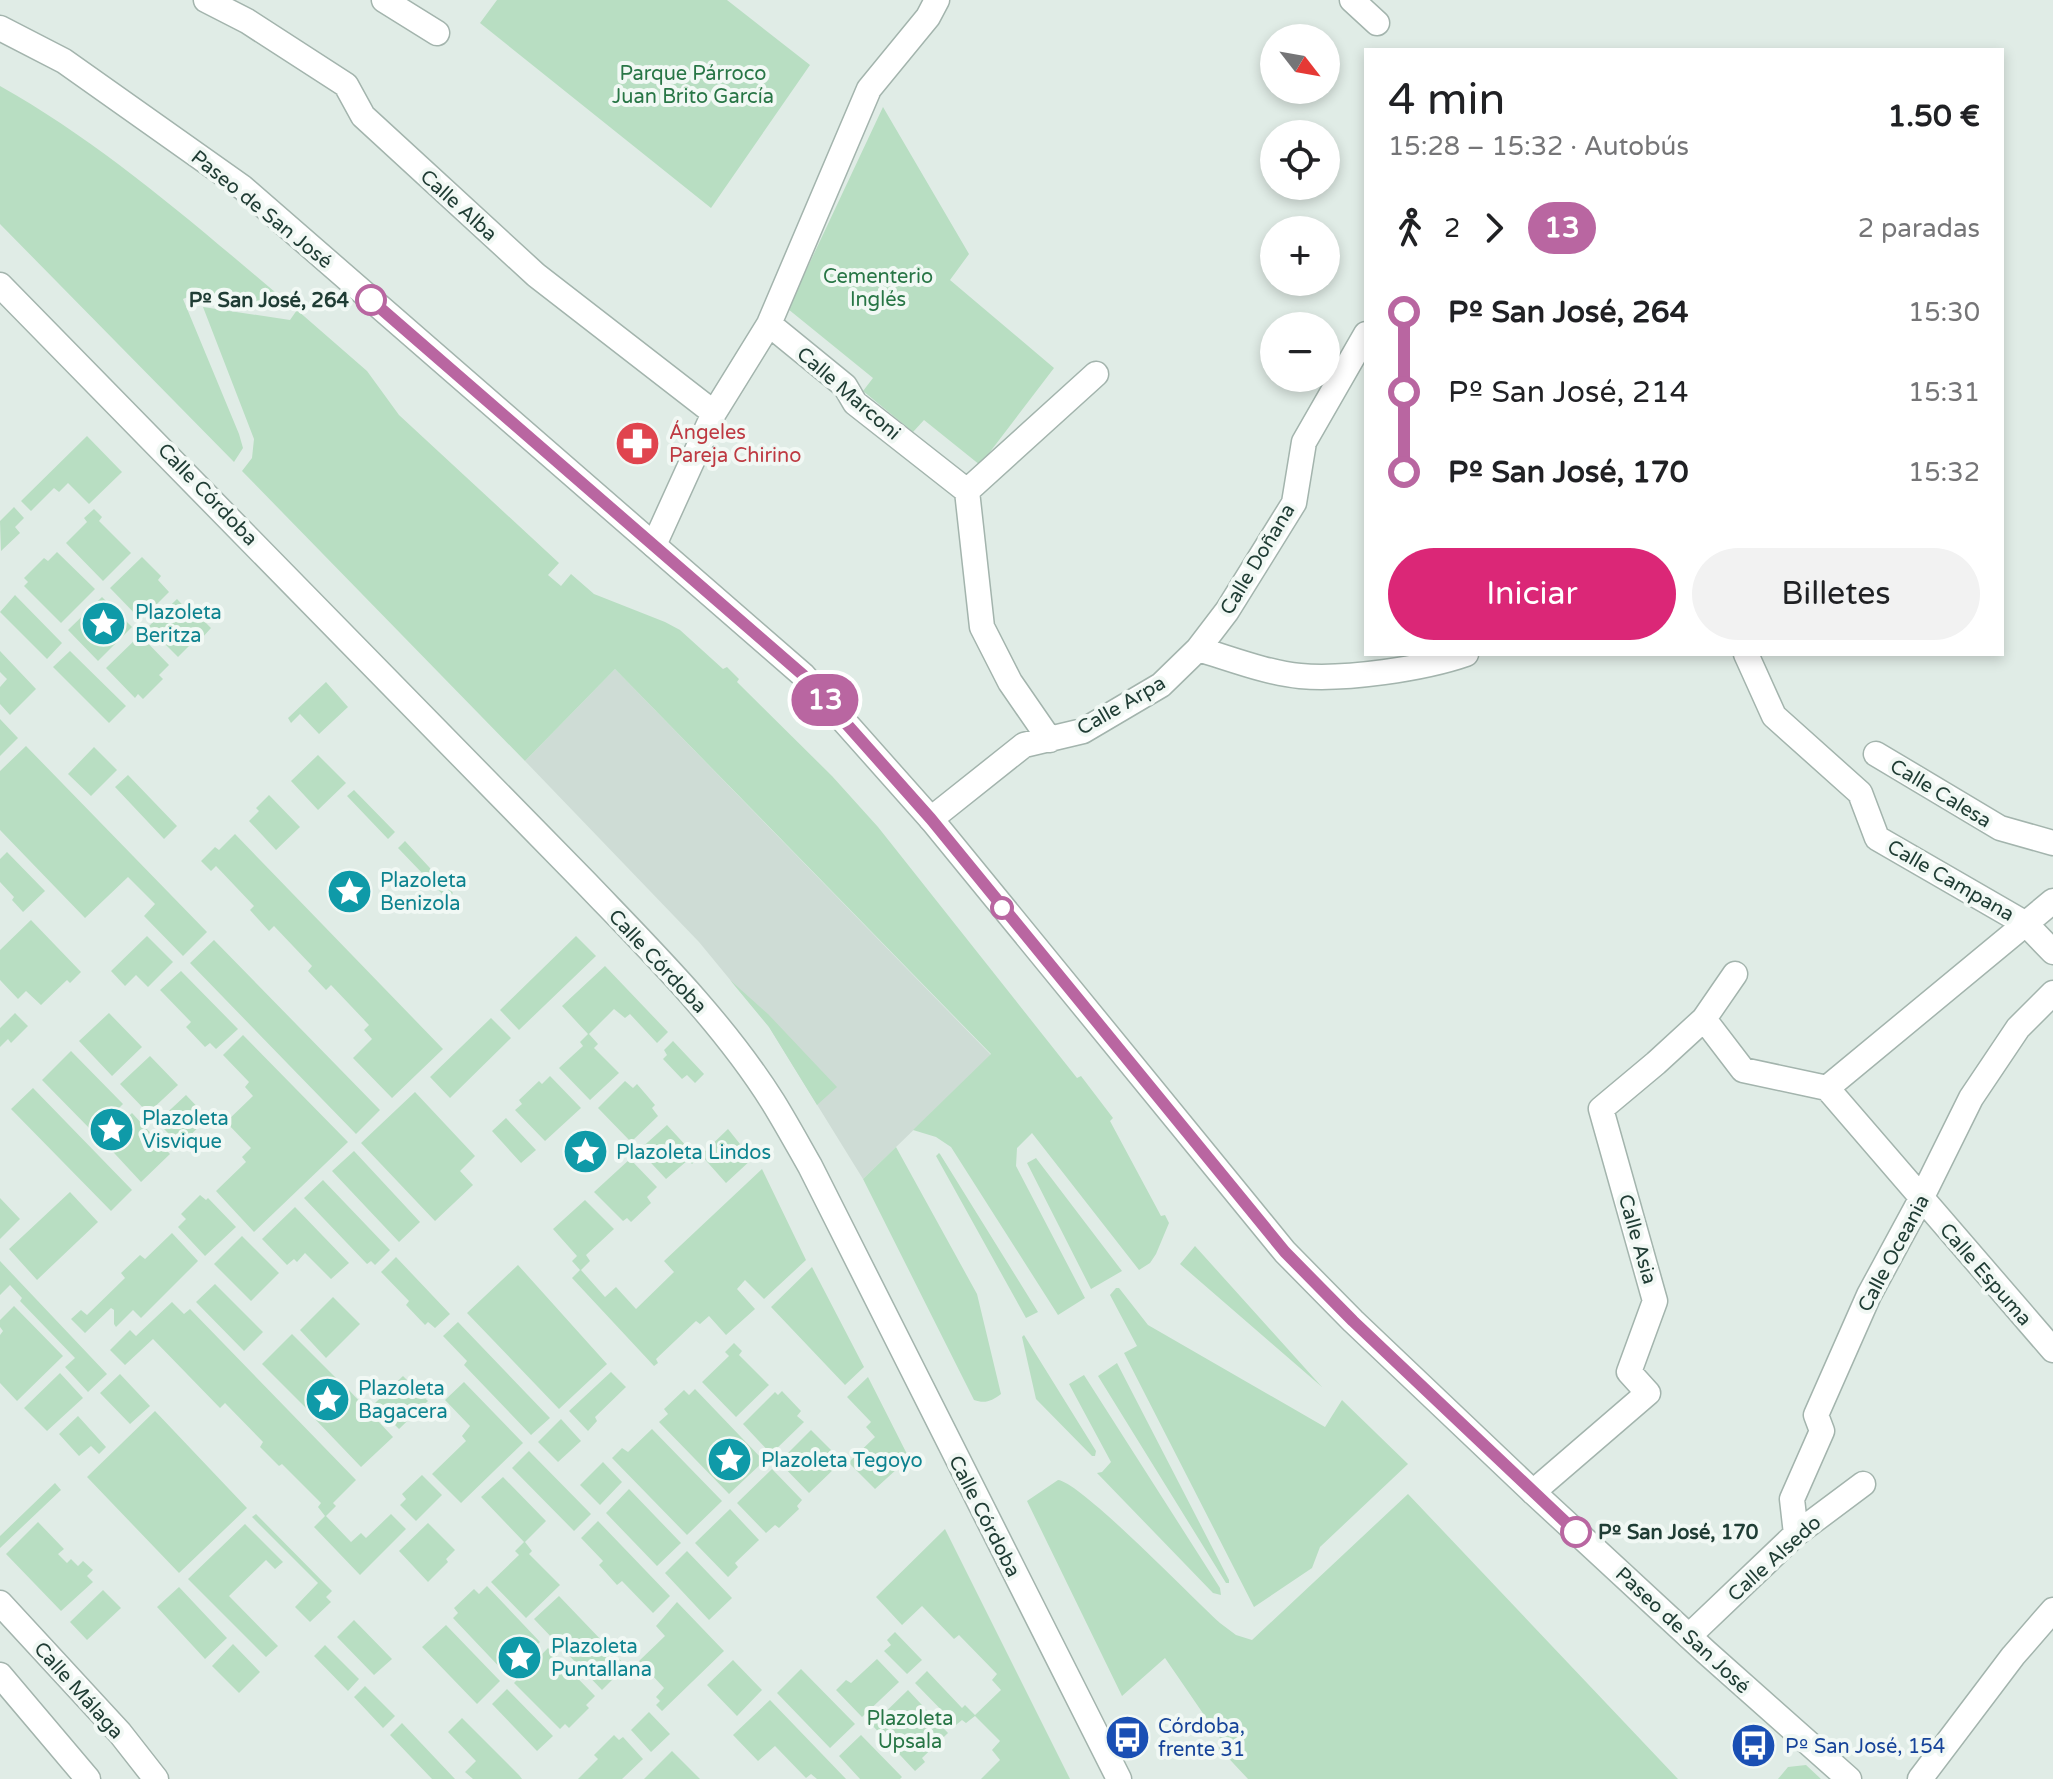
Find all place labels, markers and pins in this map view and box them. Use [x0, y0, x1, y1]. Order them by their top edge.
marker: Pº San José, 264 [356, 285, 386, 315]
place label: Pº San José, 264 [189, 289, 349, 313]
pharmacy icon: Ángeles Pareja Chirino [614, 420, 662, 468]
place label: Ángeles Pareja Chirino [669, 420, 801, 468]
place icon: Plazoleta Beritza [80, 600, 128, 648]
place label: Plazoleta Beritza [135, 601, 222, 648]
place icon: Plazoleta Benizola [325, 868, 373, 916]
place label: Plazoleta Benizola [380, 869, 467, 916]
unlabelled marker [991, 897, 1013, 919]
place icon: Plazoleta Visvique [87, 1106, 135, 1154]
place label: Plazoleta Visvique [142, 1107, 229, 1154]
place icon: Plazoleta Lindos [561, 1128, 609, 1176]
place label: Plazoleta Lindos [616, 1141, 771, 1165]
place icon: Plazoleta Bagacera [303, 1375, 351, 1423]
place label: Plazoleta Bagacera [358, 1377, 448, 1424]
place icon: Plazoleta Tegoyo [706, 1436, 754, 1484]
place label: Plazoleta Tegoyo [761, 1449, 923, 1473]
marker: Pº San José, 170 [1561, 1517, 1591, 1547]
place label: Pº San José, 170 [1598, 1521, 1759, 1545]
place icon: Plazoleta Puntallana [496, 1634, 544, 1682]
place label: Plazoleta Puntallana [551, 1635, 652, 1682]
bus stop icon: Córdoba, frente 31 [1103, 1714, 1151, 1762]
place label: Córdoba, frente 31 [1158, 1715, 1245, 1762]
bus stop icon: Pº San José, 154 [1730, 1722, 1778, 1770]
place label: Pº San José, 154 [1785, 1735, 1945, 1759]

